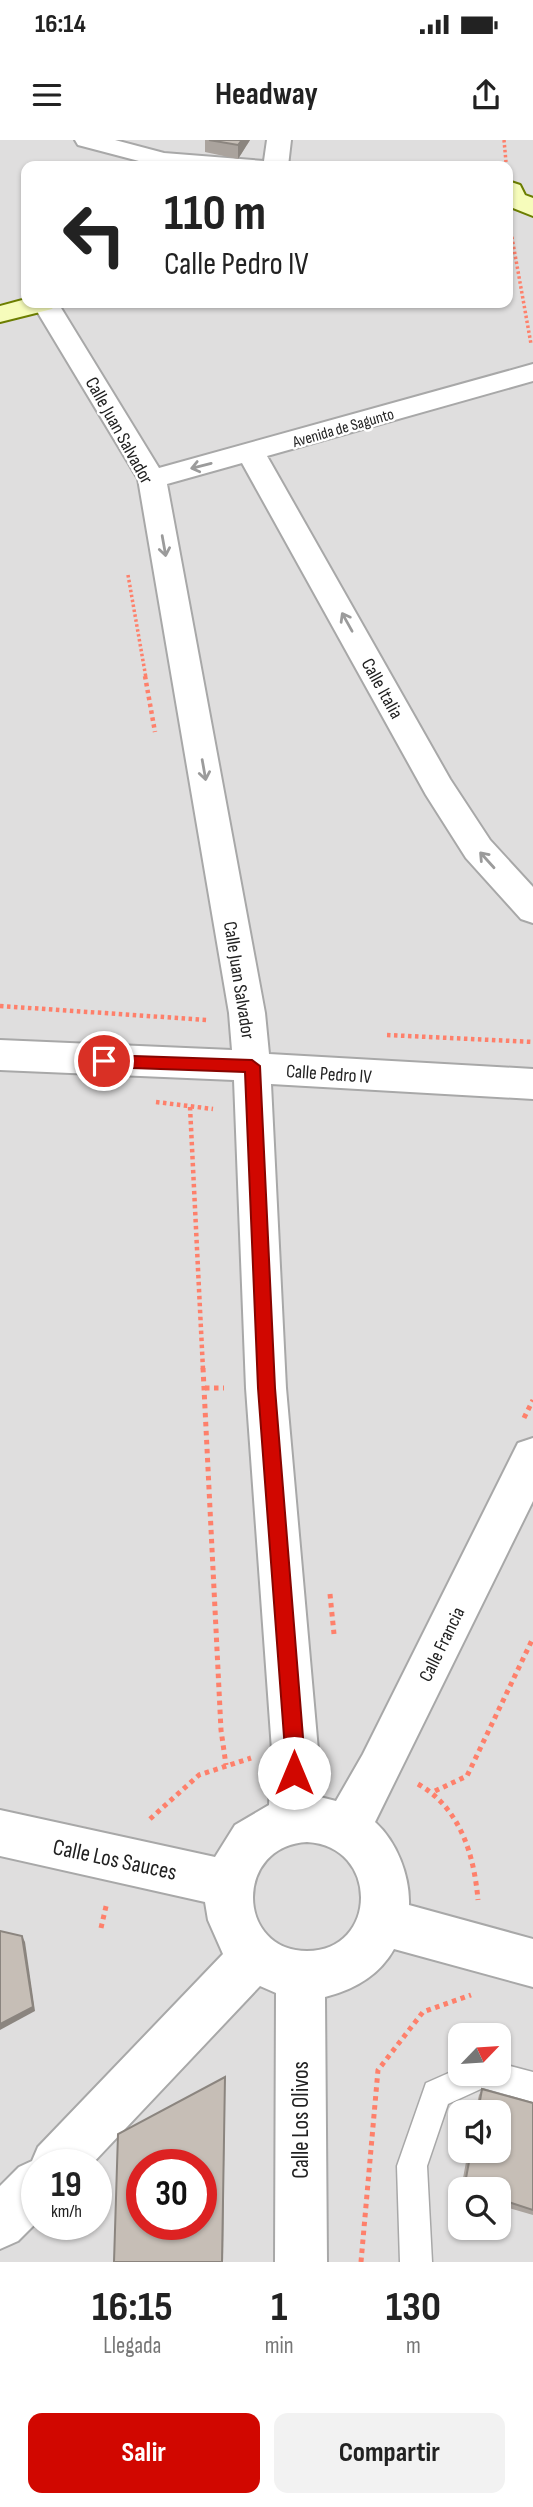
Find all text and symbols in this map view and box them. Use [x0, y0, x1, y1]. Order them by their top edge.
text: 16:14 [35, 9, 86, 40]
text: Headway [215, 75, 318, 114]
icon: menu [28, 76, 66, 114]
icon: share [467, 76, 505, 114]
text: 110 m [164, 185, 266, 244]
icon: left [49, 189, 140, 280]
text: Calle Pedro IV [164, 245, 309, 284]
street label: Calle Juan Salvador [80, 373, 158, 489]
street label: Avenida de Sagunto [290, 405, 396, 452]
one-way arrow [191, 460, 213, 473]
one-way arrow [157, 534, 171, 557]
one-way arrow [340, 612, 353, 633]
street label: Calle Italia [356, 654, 408, 723]
one-way arrow [197, 758, 211, 781]
one-way arrow [479, 852, 496, 869]
street label: Calle Juan Salvador [218, 920, 259, 1041]
pin [74, 1031, 134, 1091]
icon: arrive [85, 1042, 123, 1080]
street label: Calle Pedro IV [285, 1060, 373, 1089]
street label: Calle Francia [414, 1604, 470, 1686]
position arrow [257, 1736, 331, 1810]
street label: Calle Los Sauces [50, 1833, 179, 1887]
north arrow [448, 2023, 511, 2086]
map controls [448, 2023, 511, 2240]
street label: Calle Los Olivos [287, 2061, 315, 2179]
button: sound [448, 2100, 511, 2163]
speed limit sign: 30 [126, 2149, 217, 2240]
text: 19 [51, 2164, 82, 2207]
button: search [448, 2177, 511, 2240]
text: km/h [51, 2201, 82, 2222]
text: 16:15 [92, 2282, 173, 2333]
text: 1 [271, 2282, 287, 2333]
text: 130 [386, 2282, 441, 2333]
text: Llegada [103, 2332, 161, 2360]
text: min [265, 2332, 294, 2360]
text: m [406, 2332, 421, 2360]
button: Salir [28, 2413, 260, 2493]
button: Compartir [274, 2413, 505, 2493]

